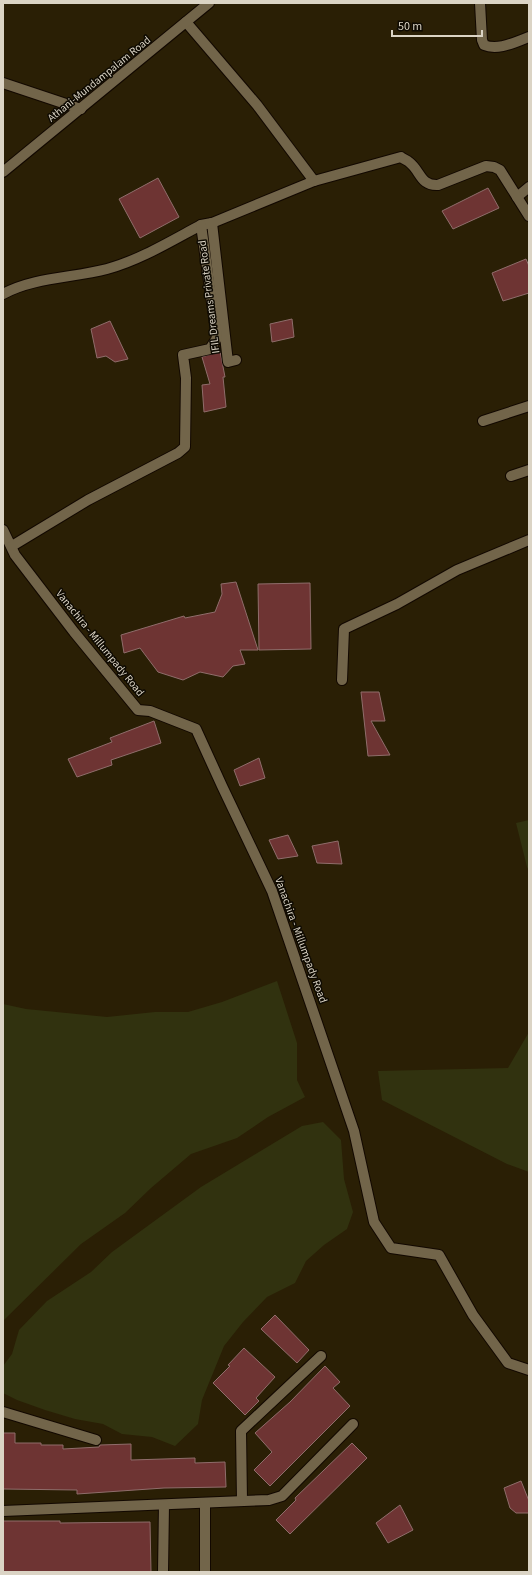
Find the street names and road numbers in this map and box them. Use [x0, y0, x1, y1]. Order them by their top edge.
street label: Athani-Mundampalam Road [44, 33, 154, 125]
street label: IFIL Dreams Private Road [195, 240, 223, 354]
street label: Vanachira - Millumpady Road [52, 587, 148, 699]
street label: Vanachira - Millumpady Road [271, 875, 331, 1005]

